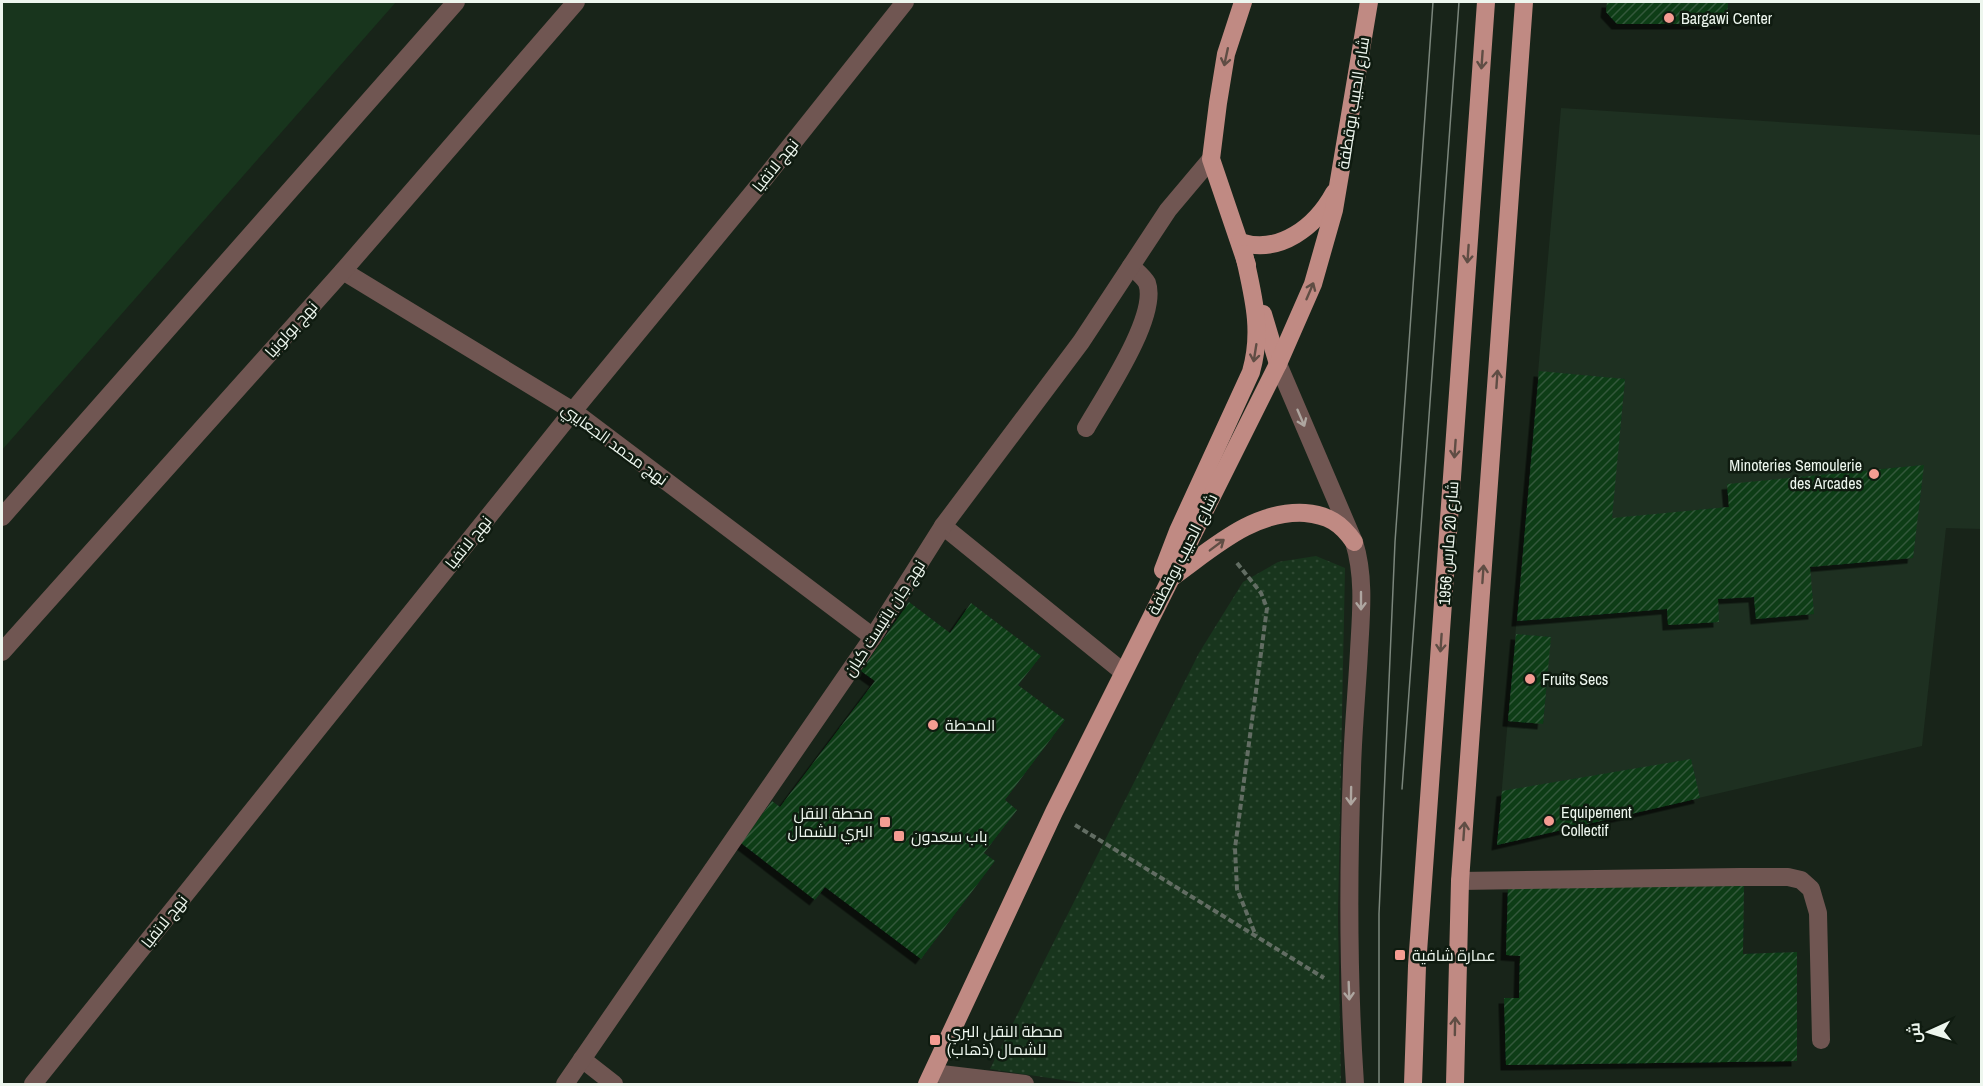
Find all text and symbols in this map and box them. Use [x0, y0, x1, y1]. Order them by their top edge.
place label: Bargawi Center [1681, 7, 1773, 29]
marker: Bargawi Center [1662, 11, 1676, 25]
street label: شارع الحبيب بوقطفة [1332, 35, 1375, 171]
one-way arrow [1220, 47, 1231, 67]
one-way arrow [1476, 49, 1487, 69]
street label: نهج لاتفيا [747, 134, 804, 197]
one-way arrow [1463, 244, 1474, 264]
one-way arrow [1305, 282, 1316, 301]
street label: نهج بولونيا [260, 296, 323, 363]
one-way arrow [1250, 343, 1261, 363]
one-way arrow [1491, 370, 1502, 390]
street label: نهج محمد الجعايبي [555, 398, 673, 493]
one-way arrow [1296, 408, 1307, 427]
one-way arrow [1449, 438, 1460, 458]
place label: Minoteries Semoulerie des Arcades [1729, 454, 1862, 494]
marker: Minoteries Semoulerie des Arcades [1867, 467, 1881, 481]
street label: شارع 20 مارس 1956 [1433, 480, 1464, 606]
street label: شارع الحبيب بوقطفة [1142, 489, 1223, 619]
street label: نهج لاتفيا [440, 511, 497, 574]
one-way arrow [1209, 539, 1225, 551]
street label: نهج جان باتيست كبان [838, 555, 931, 681]
one-way arrow [1477, 564, 1488, 584]
one-way arrow [1355, 591, 1367, 611]
one-way arrow [1436, 633, 1447, 653]
place label: Fruits Secs [1542, 668, 1608, 690]
marker: Fruits Secs [1523, 672, 1537, 686]
place label: المحطة [945, 714, 995, 736]
marker: المحطة [926, 718, 940, 732]
one-way arrow [1345, 786, 1357, 806]
place label: Equipement Collectif [1561, 801, 1632, 841]
place label: محطة النقل البري للشمال [788, 802, 873, 845]
marker: Equipement Collectif [1542, 814, 1556, 828]
marker: محطة النقل البري للشمال [878, 815, 892, 829]
one-way arrow [1459, 822, 1470, 842]
place label: باب سعدون [911, 825, 988, 847]
marker: باب سعدون [892, 829, 906, 843]
street label: نهج لاتفيا [136, 890, 193, 953]
place label: عمارة شافية [1412, 944, 1496, 966]
marker: عمارة شافية [1393, 948, 1407, 962]
one-way arrow [1343, 981, 1355, 1001]
north arrow [1899, 1002, 1959, 1062]
one-way arrow [1449, 1017, 1461, 1037]
place label: محطة النقل البري للشمال (ذهاب) [947, 1020, 1063, 1060]
text: ش [1902, 1022, 1926, 1044]
marker: محطة النقل البري للشمال (ذهاب) [928, 1033, 942, 1047]

